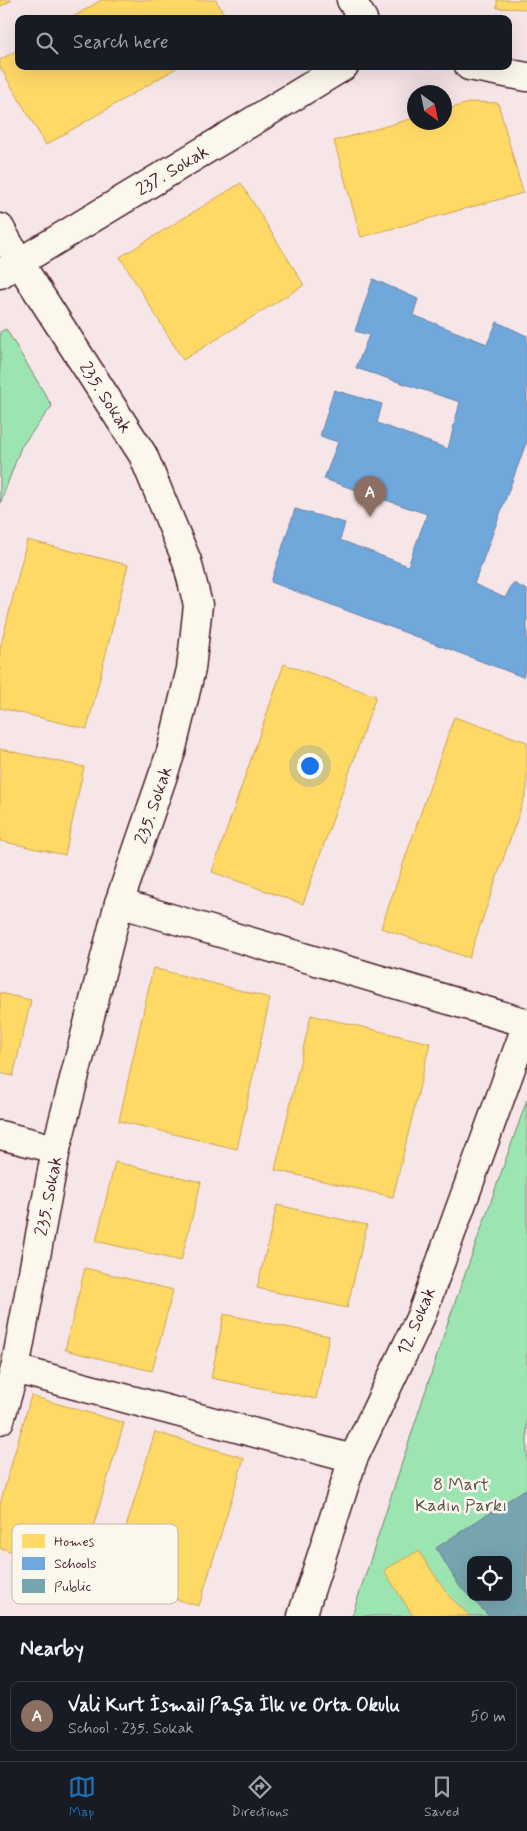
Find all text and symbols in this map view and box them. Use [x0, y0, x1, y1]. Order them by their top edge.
search box [15, 15, 512, 70]
icon: search [33, 29, 61, 57]
text: Search here [73, 30, 169, 55]
north arrow [407, 85, 452, 130]
street label: 237. Sokak [132, 140, 213, 202]
street label: 235. Sokak [73, 357, 137, 438]
pin: A [354, 476, 386, 517]
your location [297, 753, 323, 779]
street label: 235. Sokak [129, 763, 178, 847]
street label: 235. Sokak [30, 1154, 68, 1238]
street label: 12. Sokak [392, 1284, 442, 1359]
park label: 8 Mart Kadın Parkı [415, 1473, 507, 1518]
legend [12, 1524, 178, 1604]
text: Homes [54, 1533, 95, 1551]
text: Schools [54, 1555, 97, 1573]
map controls [467, 1556, 512, 1601]
button: locate [467, 1556, 512, 1601]
text: Public [54, 1578, 91, 1596]
text: Nearby [20, 1635, 84, 1663]
text: Vali Kurt İsmail Paşa İlk ve Orta Okulu [68, 1693, 400, 1718]
text: A [32, 1706, 42, 1727]
text: 50 m [470, 1706, 506, 1727]
text: School · 235. Sokak [68, 1718, 193, 1739]
tab: Map [68, 1773, 96, 1821]
tab: Directions [231, 1773, 289, 1821]
tab: Saved [424, 1773, 459, 1821]

